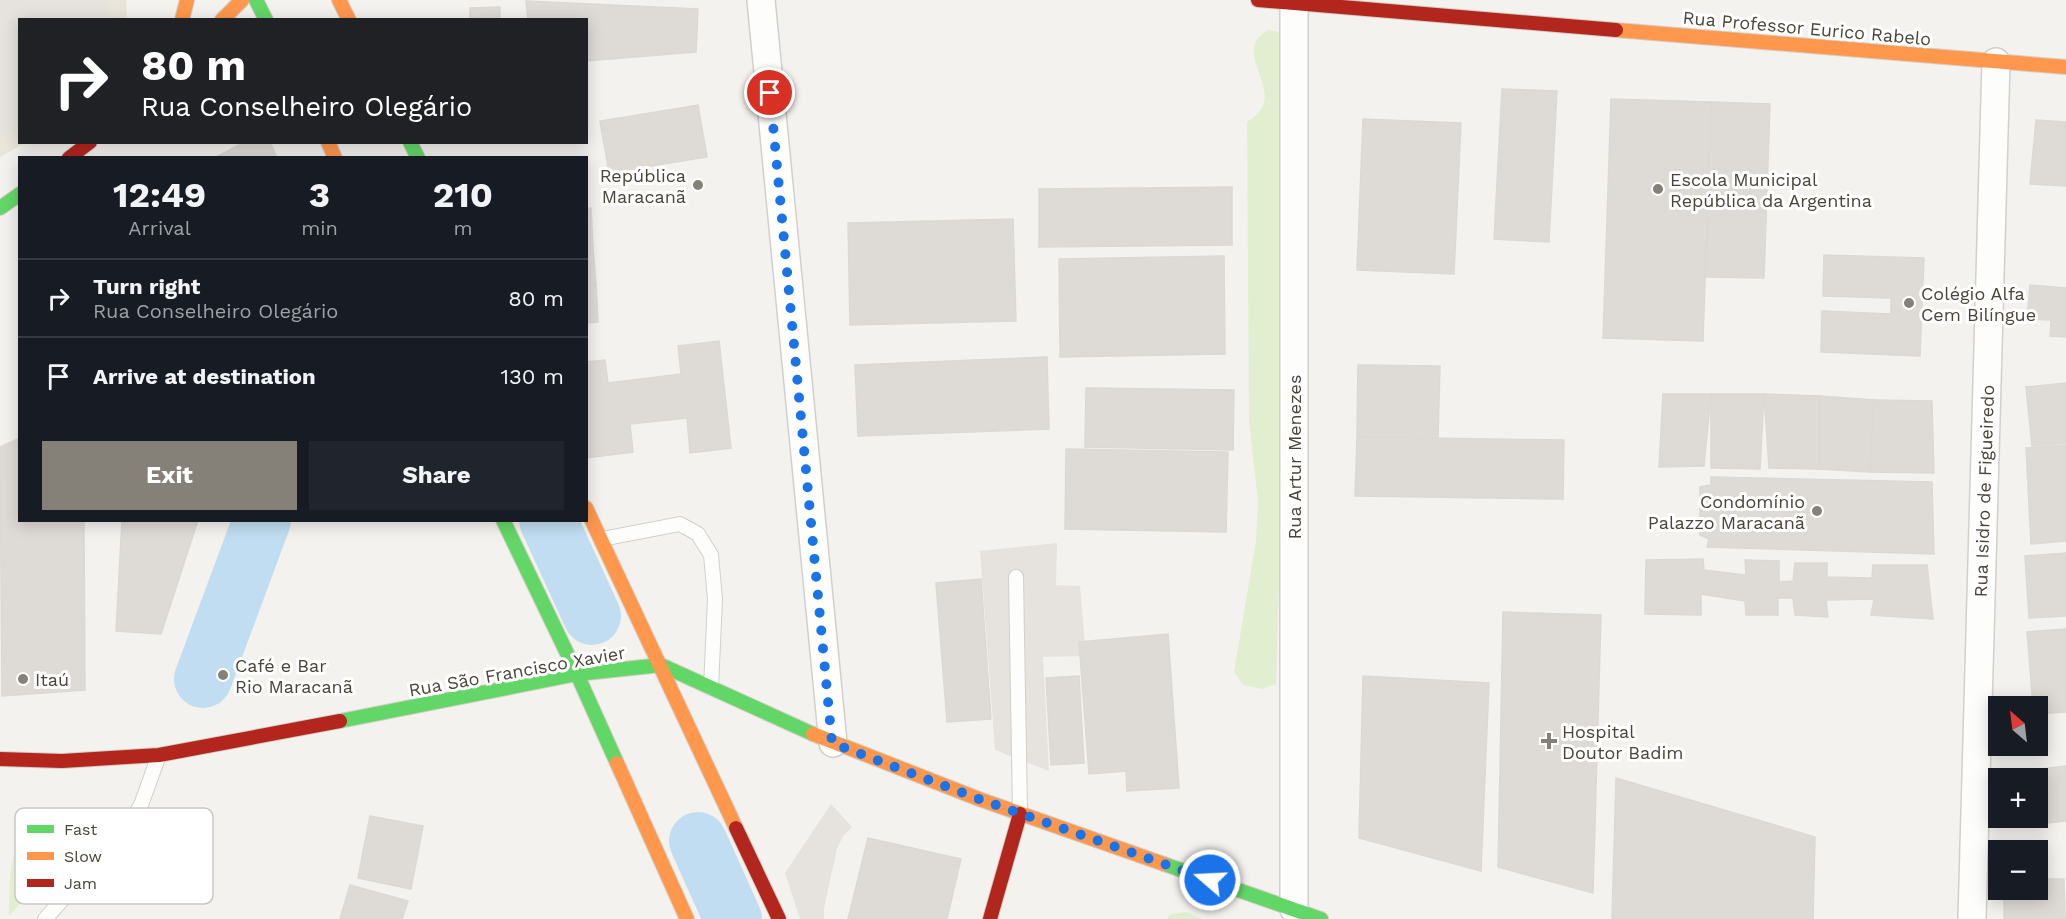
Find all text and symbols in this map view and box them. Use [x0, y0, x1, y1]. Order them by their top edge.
street label: Rua Professor Eurico Rabelo [1682, 7, 1932, 49]
text: 80 m [141, 41, 246, 90]
icon: right [42, 42, 120, 120]
pin [744, 67, 795, 118]
icon: arrive [753, 76, 786, 109]
text: Rua Conselheiro Olegário [141, 91, 472, 123]
place label: República Maracanã [600, 165, 686, 207]
place label: Escola Municipal República da Argentina [1670, 169, 1872, 211]
text: 12:49 [113, 174, 206, 216]
text: 3 [309, 174, 330, 216]
text: 210 [433, 174, 493, 216]
marker: República Maracanã [691, 178, 705, 192]
marker: Escola Municipal República da Argentina [1651, 182, 1665, 196]
text: Arrival [128, 216, 191, 240]
text: min [301, 216, 338, 240]
text: m [453, 216, 472, 240]
text: Turn right [93, 274, 200, 299]
icon: right [42, 282, 75, 315]
place label: Colégio Alfa Cem Bilíngue [1921, 283, 2036, 325]
text: 80 m [508, 286, 564, 311]
marker: Colégio Alfa Cem Bilíngue [1902, 296, 1916, 310]
text: Rua Conselheiro Olegário [93, 299, 338, 323]
icon: arrive [42, 360, 75, 393]
text: Arrive at destination [93, 364, 316, 389]
text: 130 m [500, 364, 564, 389]
street label: Rua Artur Menezes [1284, 375, 1305, 539]
street label: Rua Isidro de Figueiredo [1970, 384, 1998, 598]
button: Exit [42, 441, 297, 510]
button: Share [309, 441, 564, 510]
place label: Condomínio Palazzo Maracanã [1648, 491, 1805, 533]
marker: Condomínio Palazzo Maracanã [1810, 504, 1824, 518]
street label: Rua São Francisco Xavier [407, 642, 627, 700]
place label: Café e Bar Rio Maracanã [235, 655, 353, 697]
marker: Café e Bar Rio Maracanã [216, 668, 230, 682]
place label: Itaú [35, 669, 69, 690]
marker: Itaú [16, 672, 30, 686]
north arrow [1988, 696, 2048, 756]
map controls [1988, 696, 2048, 900]
place label: Hospital Doutor Badim [1562, 721, 1683, 763]
marker: Hospital Doutor Badim [1540, 732, 1558, 750]
button: + [1988, 768, 2048, 828]
legend [15, 808, 213, 904]
text: Fast [64, 820, 97, 839]
button: − [1988, 840, 2048, 900]
text: Slow [64, 847, 102, 866]
position arrow [1178, 848, 1242, 912]
text: Jam [64, 874, 97, 893]

